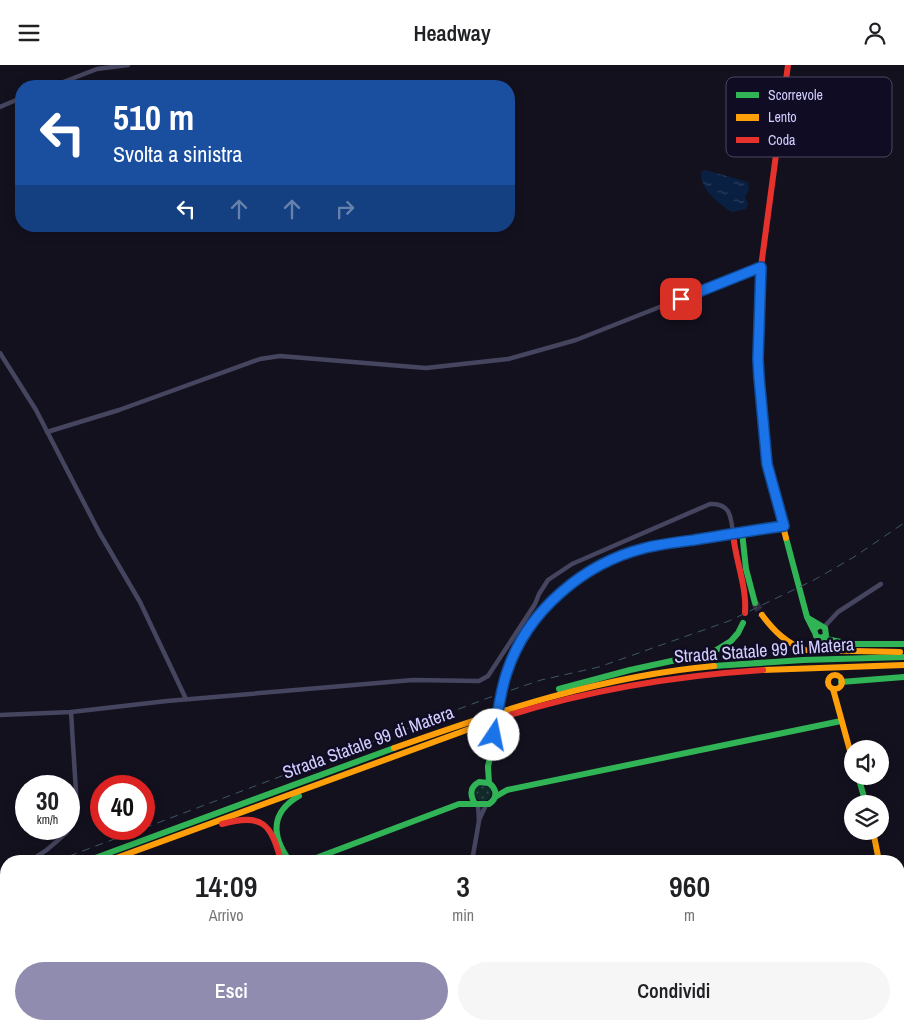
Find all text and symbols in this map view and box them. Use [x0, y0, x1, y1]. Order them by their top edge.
text: Headway [413, 18, 491, 48]
icon: menu [15, 19, 43, 47]
icon: person [861, 19, 889, 47]
legend [726, 77, 892, 157]
text: Scorrevole [768, 86, 823, 104]
text: 510 m [113, 94, 194, 141]
icon: left [30, 100, 95, 165]
text: Lento [768, 108, 797, 126]
text: Coda [768, 131, 796, 149]
text: Svolta a sinistra [113, 139, 242, 169]
icon: left [172, 195, 200, 223]
icon: ahead [225, 195, 253, 223]
icon: ahead [278, 195, 306, 223]
icon: right [331, 195, 359, 223]
pin [660, 278, 702, 320]
icon: arrive [667, 285, 695, 313]
street label: Strada Statale 99 di Matera [673, 631, 855, 669]
street label: Strada Statale 99 di Matera [279, 699, 457, 785]
position arrow [467, 708, 519, 760]
map controls [844, 740, 889, 840]
button: sound [844, 740, 889, 785]
speed limit sign: 40 [90, 775, 155, 840]
text: 30 [36, 784, 59, 818]
button: layers [844, 795, 889, 840]
text: km/h [37, 812, 58, 828]
text: 14:09 [195, 866, 257, 906]
text: 3 [456, 866, 470, 906]
text: 960 [669, 866, 710, 906]
text: Arrivo [209, 904, 244, 926]
text: min [452, 904, 474, 926]
text: m [684, 904, 695, 926]
button: Esci [15, 962, 448, 1020]
button: Condividi [458, 962, 890, 1020]

